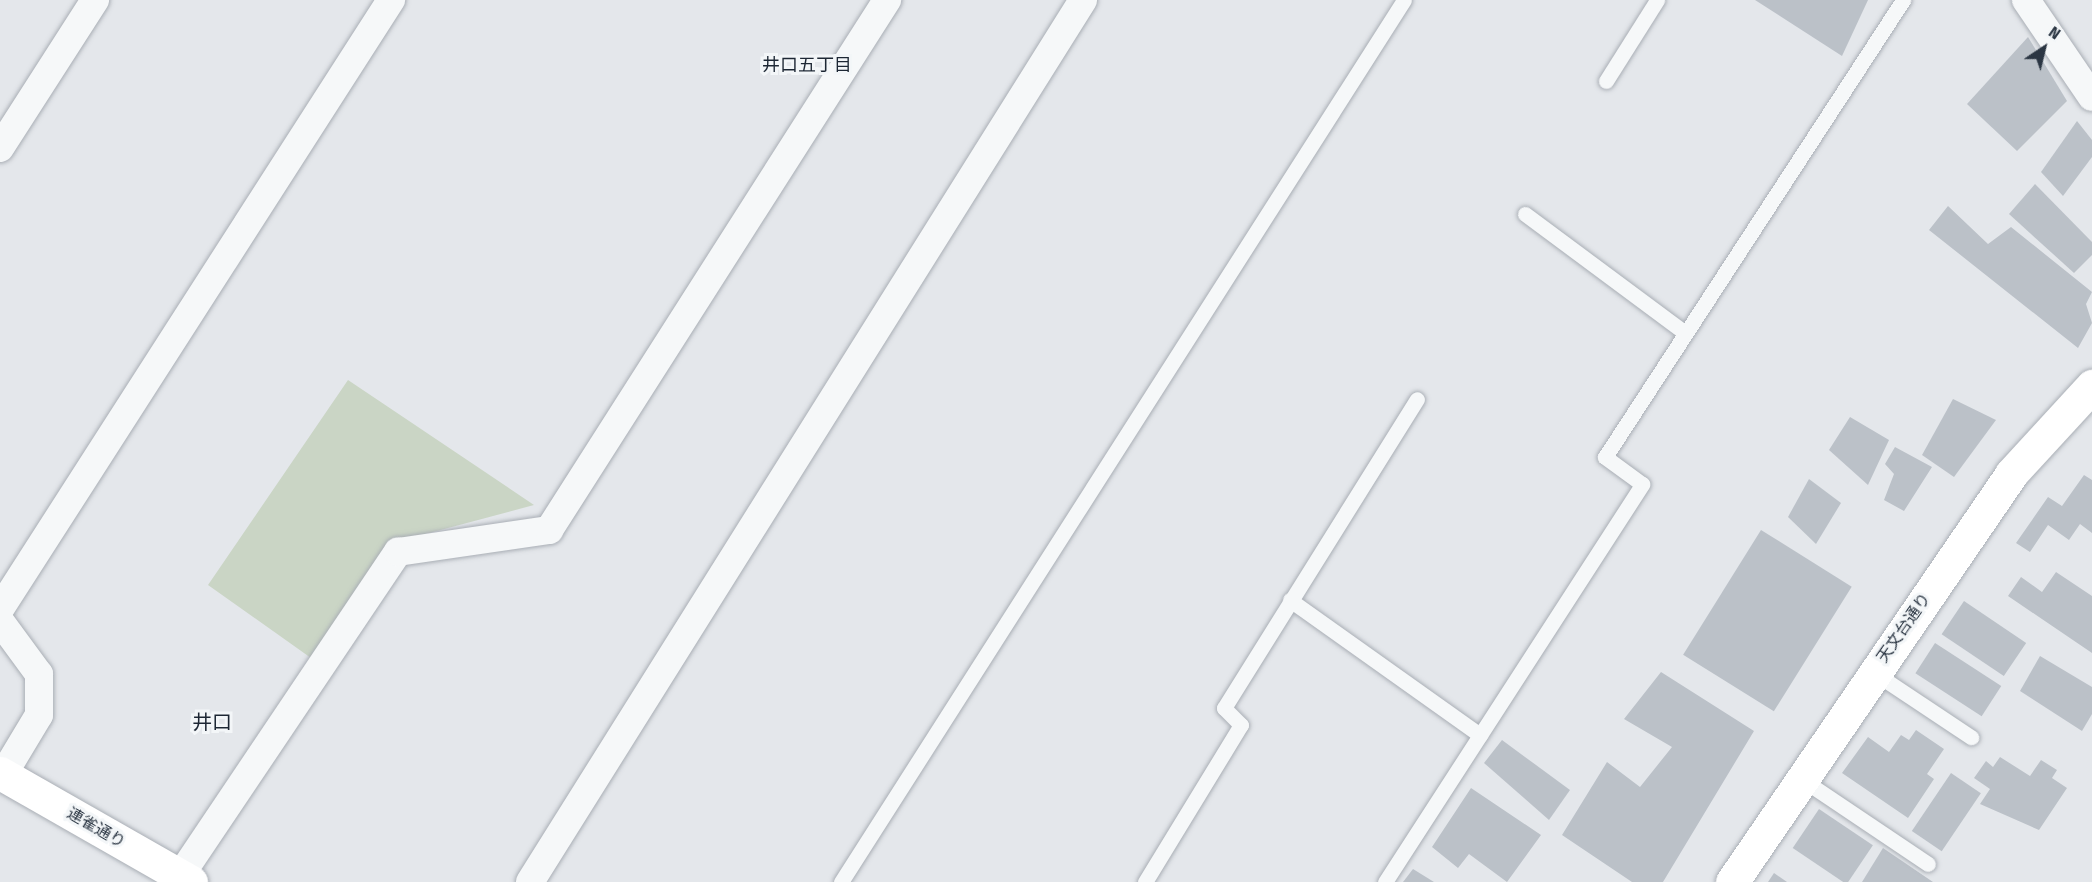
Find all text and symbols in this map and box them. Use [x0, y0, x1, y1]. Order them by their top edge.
north arrow [2014, 18, 2074, 78]
text: N [2045, 22, 2064, 43]
district label: 井口五丁目 [762, 54, 852, 76]
street label: 天文台通り [1873, 590, 1935, 666]
district label: 井口 [192, 710, 232, 734]
street label: 連雀通り [63, 804, 129, 852]

